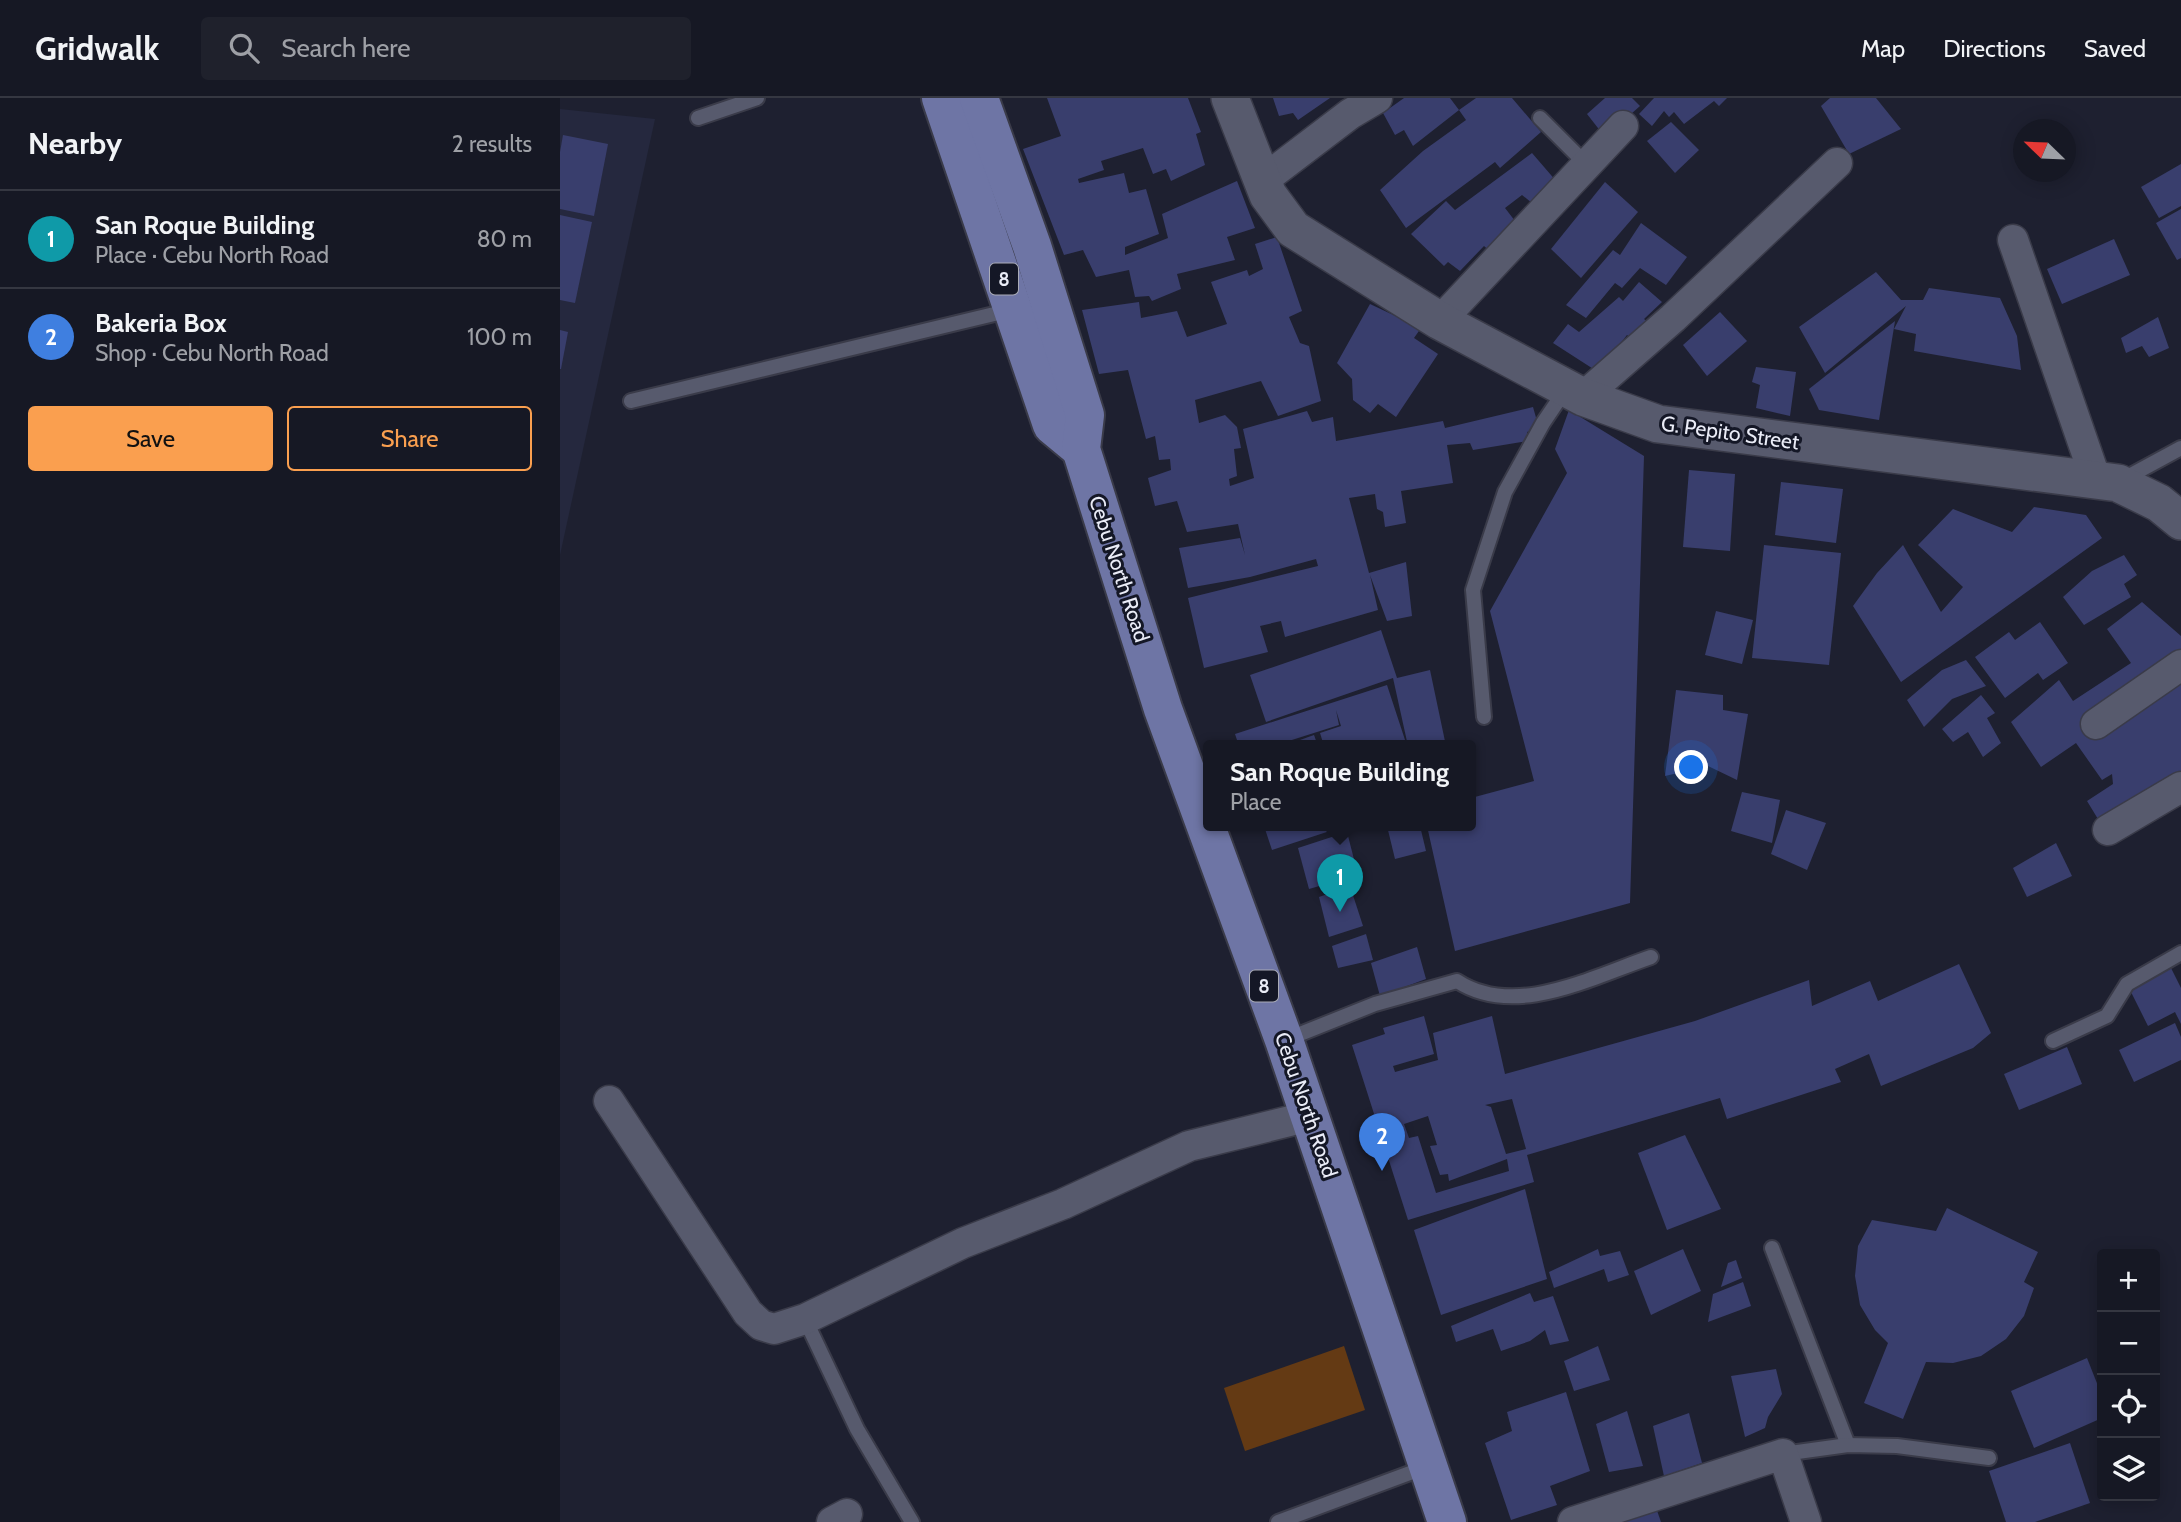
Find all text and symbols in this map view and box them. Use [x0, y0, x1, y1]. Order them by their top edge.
search box [201, 17, 691, 80]
text: Gridwalk [35, 28, 159, 68]
icon: search [225, 29, 263, 67]
text: Search here [281, 32, 410, 64]
text: Map [1861, 34, 1905, 63]
text: Directions [1943, 34, 2046, 63]
text: Saved [2084, 34, 2146, 63]
north arrow [2013, 119, 2076, 182]
text: Nearby [28, 125, 122, 162]
text: 2 results [452, 130, 532, 158]
text: San Roque Building [95, 209, 314, 241]
text: 1 [47, 225, 55, 253]
text: 80 m [477, 225, 532, 253]
text: Place · Cebu North Road [95, 241, 329, 269]
road number: 8 [990, 264, 1018, 294]
text: Bakeria Box [95, 307, 227, 339]
text: 2 [45, 323, 57, 351]
text: 100 m [467, 323, 532, 351]
text: Shop · Cebu North Road [95, 339, 329, 367]
button: Save [28, 406, 273, 471]
button: Share [287, 406, 532, 471]
street label: G. Pepito Street [1659, 410, 1801, 455]
street label: Cebu North Road [1084, 493, 1155, 645]
popup [1203, 740, 1476, 831]
your location [1674, 750, 1708, 784]
text: San Roque Building [1230, 756, 1449, 788]
text: Place [1230, 788, 1281, 816]
pin: 1 [1317, 854, 1363, 912]
road number: 8 [1250, 971, 1278, 1002]
street label: Cebu North Road [1270, 1029, 1343, 1181]
pin: 2 [1359, 1113, 1405, 1171]
map controls [2097, 1249, 2160, 1501]
button: + [2097, 1249, 2160, 1312]
button: − [2097, 1312, 2160, 1375]
button: locate [2097, 1375, 2160, 1438]
button: layers [2097, 1438, 2160, 1501]

